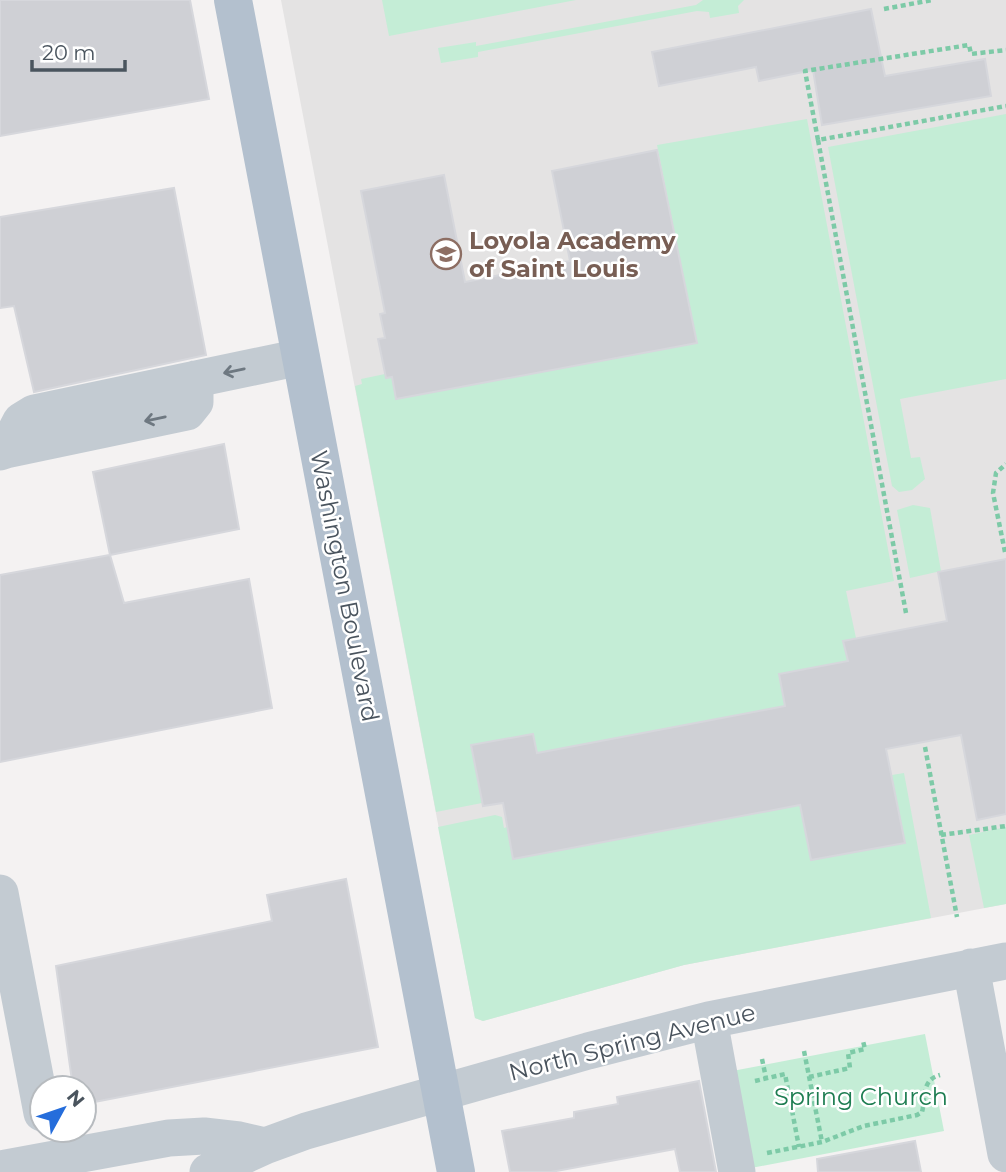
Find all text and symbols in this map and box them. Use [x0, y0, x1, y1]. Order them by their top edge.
scale bar [32, 28, 124, 72]
text: 20 m [42, 40, 96, 65]
place label: Loyola Academy of Saint Louis [469, 226, 676, 283]
school or university icon: Loyola Academy of Saint Louis [429, 237, 463, 271]
one-way arrow [223, 365, 246, 379]
one-way arrow [144, 412, 167, 426]
street label: Washington Boulevard [304, 448, 386, 724]
street label: North Spring Avenue [506, 997, 758, 1087]
north arrow [28, 1074, 98, 1144]
park label: Spring Church [774, 1082, 948, 1111]
text: N [62, 1085, 89, 1112]

